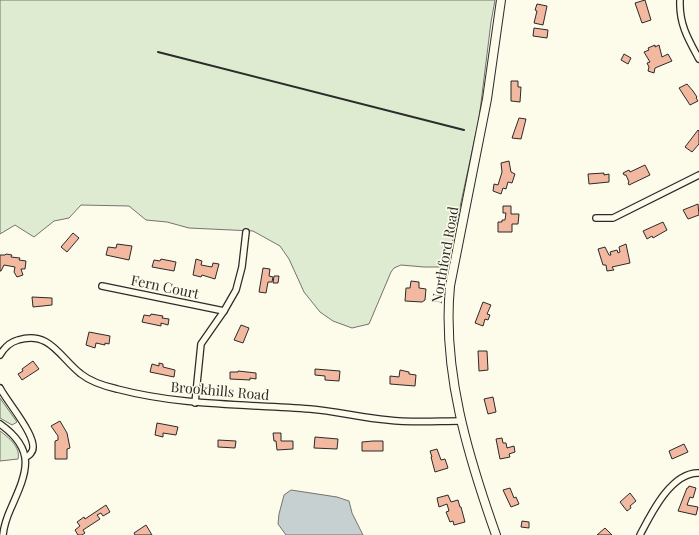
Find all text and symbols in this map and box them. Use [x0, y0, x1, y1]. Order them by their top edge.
street label: Northford Road [427, 205, 462, 305]
street label: Fern Court [129, 270, 202, 303]
street label: Brookhills Road [170, 377, 270, 404]

